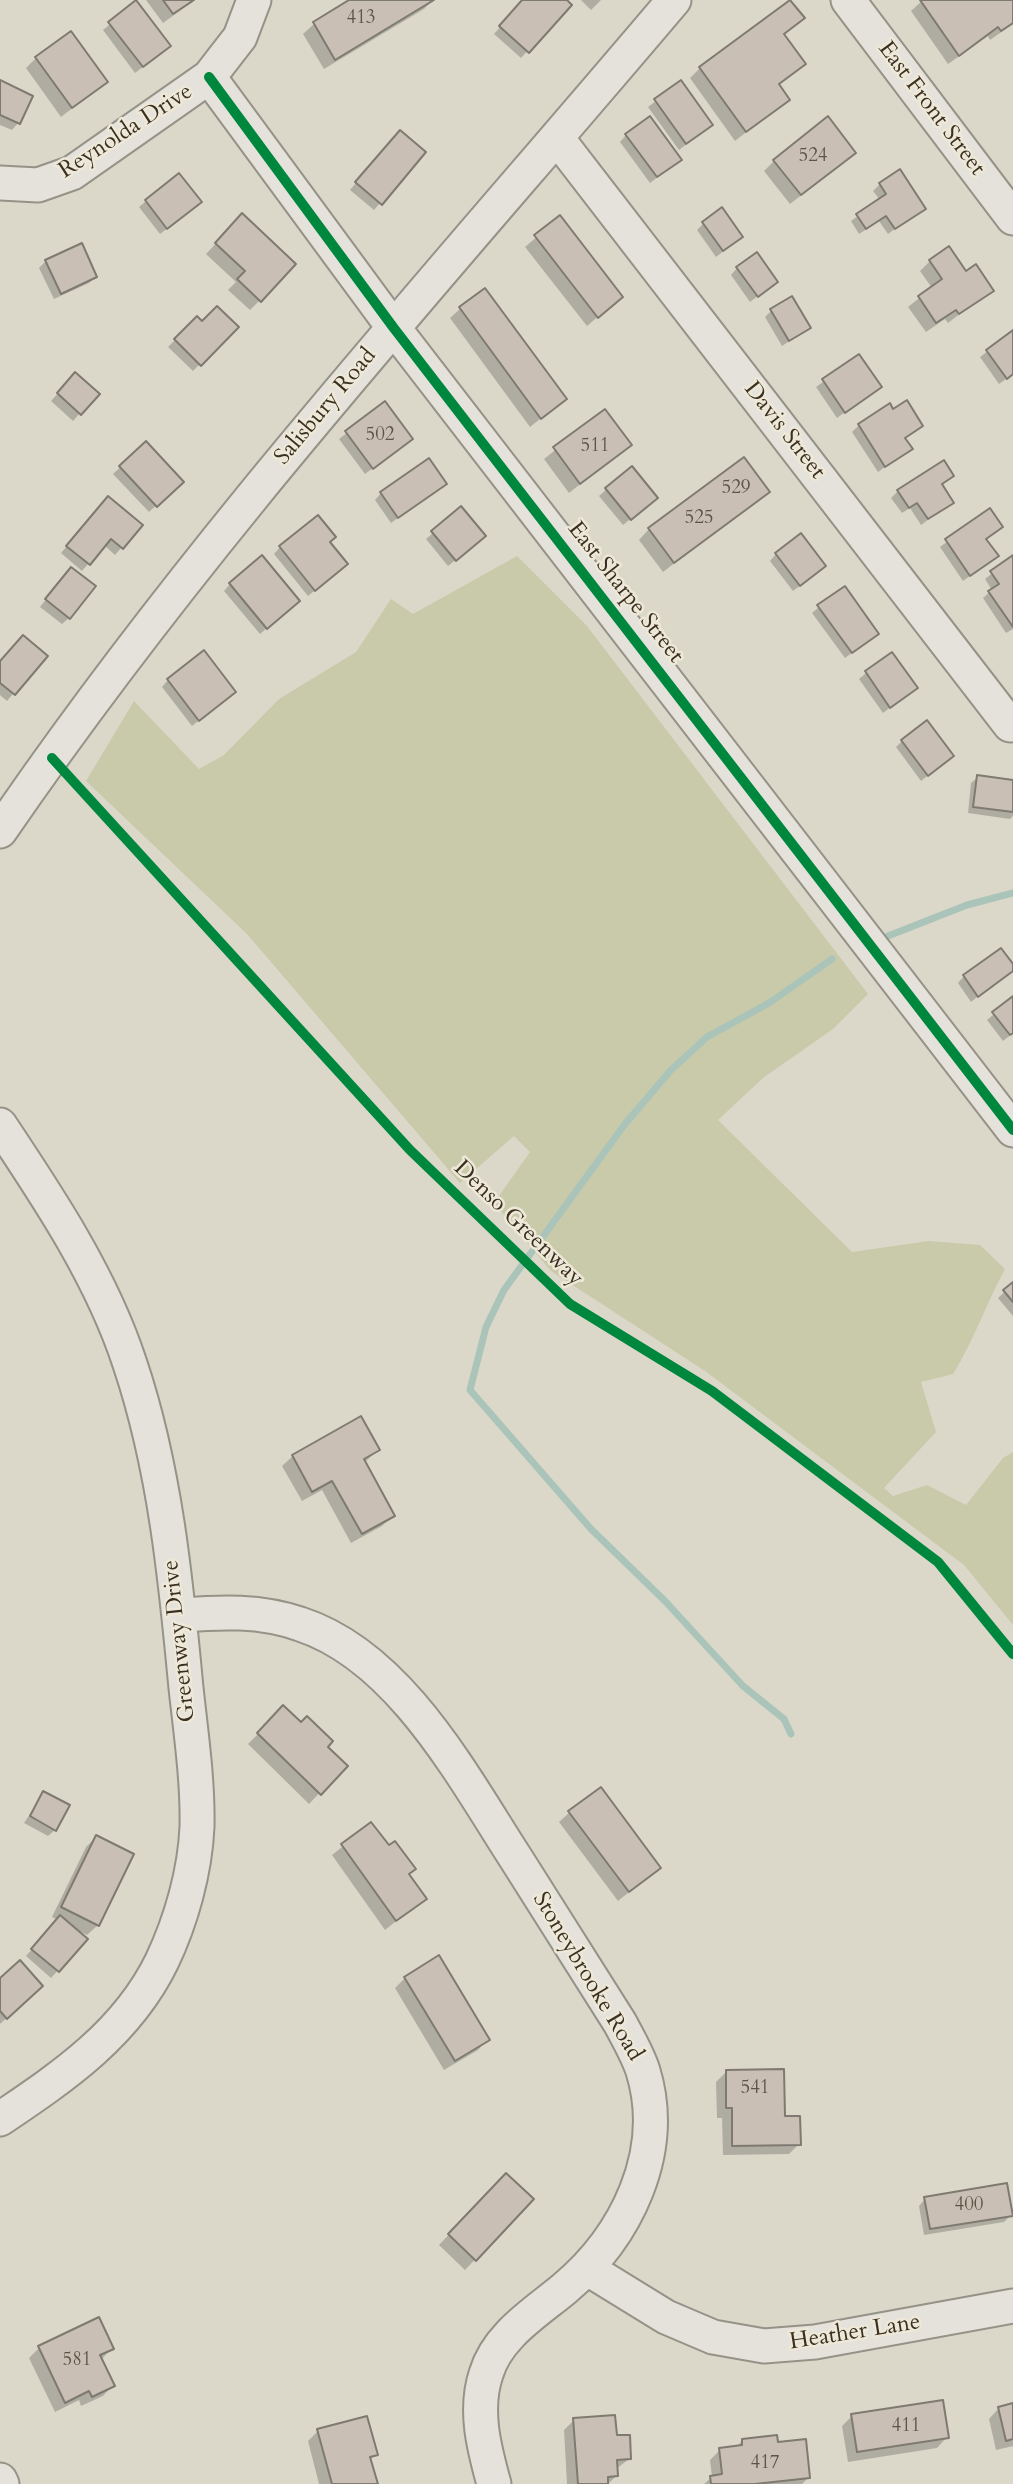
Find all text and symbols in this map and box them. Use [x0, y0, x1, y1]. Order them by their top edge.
house number: 413 [346, 8, 376, 30]
street label: East Front Street [872, 36, 990, 182]
street label: Reynolda Drive [54, 79, 198, 185]
house number: 524 [798, 146, 828, 168]
street label: Salisbury Road [269, 343, 383, 471]
street label: Davis Street [737, 377, 831, 485]
house number: 502 [365, 425, 395, 447]
house number: 511 [580, 436, 610, 458]
house number: 529 [721, 478, 751, 500]
house number: 525 [684, 508, 714, 530]
street label: East Sharpe Street [561, 517, 689, 669]
street label: Denso Greenway [447, 1155, 589, 1293]
street label: Greenway Drive [158, 1559, 202, 1723]
street label: Stoneybrooke Road [526, 1888, 648, 2066]
house number: 541 [740, 2078, 770, 2100]
house number: 400 [954, 2195, 984, 2217]
street label: Heather Lane [788, 2309, 922, 2357]
house number: 581 [62, 2350, 92, 2372]
house number: 411 [891, 2416, 921, 2438]
house number: 417 [750, 2453, 780, 2475]

